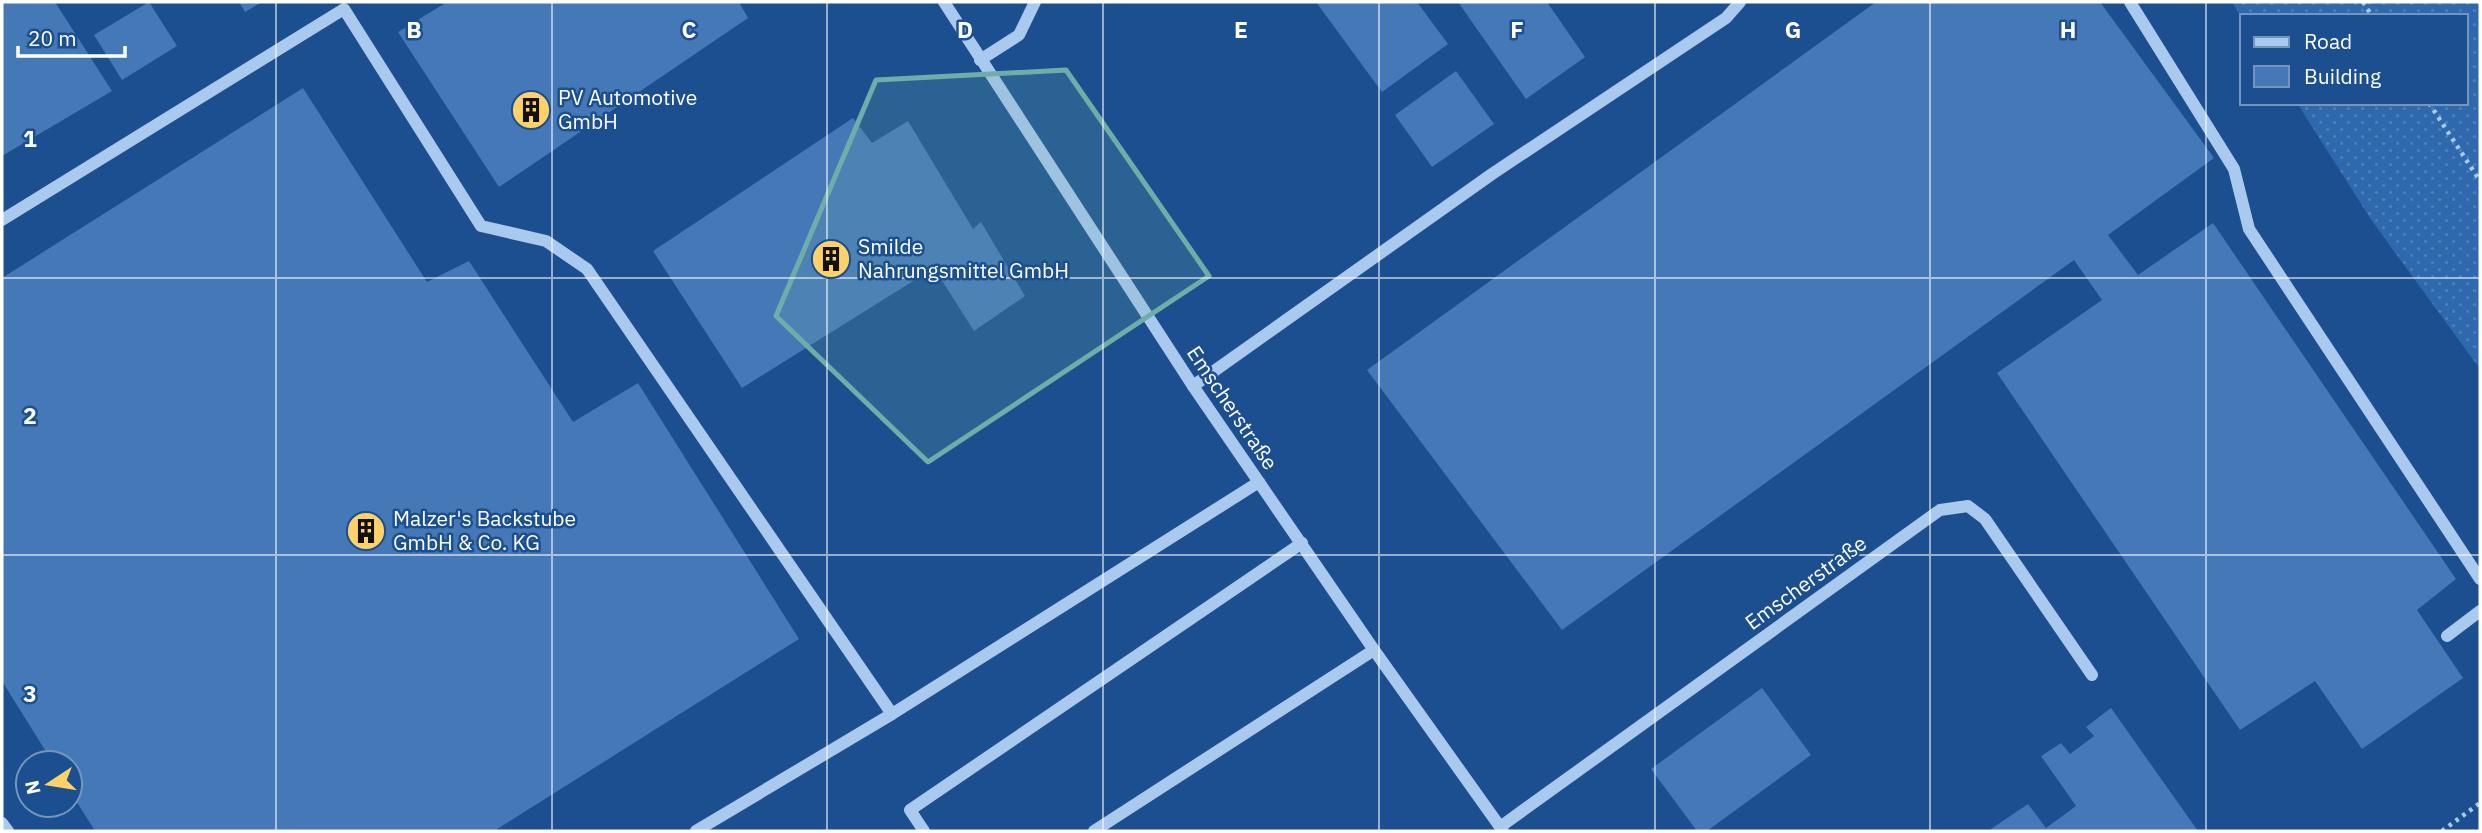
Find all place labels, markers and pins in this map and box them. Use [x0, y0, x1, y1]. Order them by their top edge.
place label: PV Automotive GmbH [558, 83, 697, 135]
building icon: PV Automotive GmbH [510, 89, 552, 131]
place label: Smilde Nahrungsmittel GmbH [858, 232, 1069, 284]
building icon: Smilde Nahrungsmittel GmbH [810, 238, 852, 280]
place label: Malzer's Backstube GmbH & Co. KG [393, 504, 576, 556]
building icon: Malzer's Backstube GmbH & Co. KG [345, 510, 387, 552]

